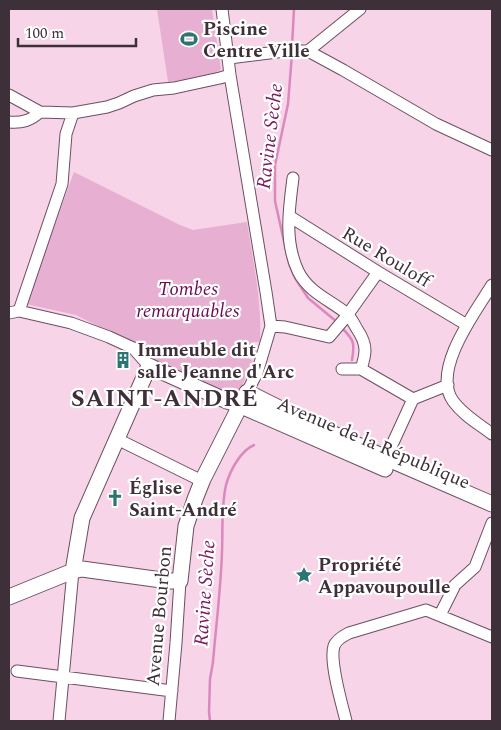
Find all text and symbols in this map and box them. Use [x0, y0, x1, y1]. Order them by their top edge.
scale bar [18, 15, 135, 47]
place label: Piscine Centre Ville [203, 15, 310, 66]
text: 100 m [25, 22, 64, 45]
sports icon: Piscine Centre Ville [179, 29, 199, 49]
water label: Ravine Sèche [249, 81, 291, 191]
street label: Rue Rouloff [336, 219, 438, 296]
park label: Tombes remarquables [137, 275, 240, 326]
place label: Immeuble dit salle Jeanne d'Arc [137, 336, 294, 387]
building icon: Immeuble dit salle Jeanne d'Arc [113, 350, 133, 370]
district label: SAINT-ANDRÉ [71, 381, 259, 417]
street label: Avenue de la République [272, 389, 475, 497]
place label: Église Saint-André [129, 474, 237, 525]
church icon: Église Saint-André [105, 488, 125, 508]
water label: Ravine Sèche [186, 539, 224, 647]
street label: Avenue Bourbon [139, 545, 180, 687]
place label: Propriété Appavoupoulle [318, 551, 450, 602]
place icon: Propriété Appavoupoulle [294, 565, 314, 585]

